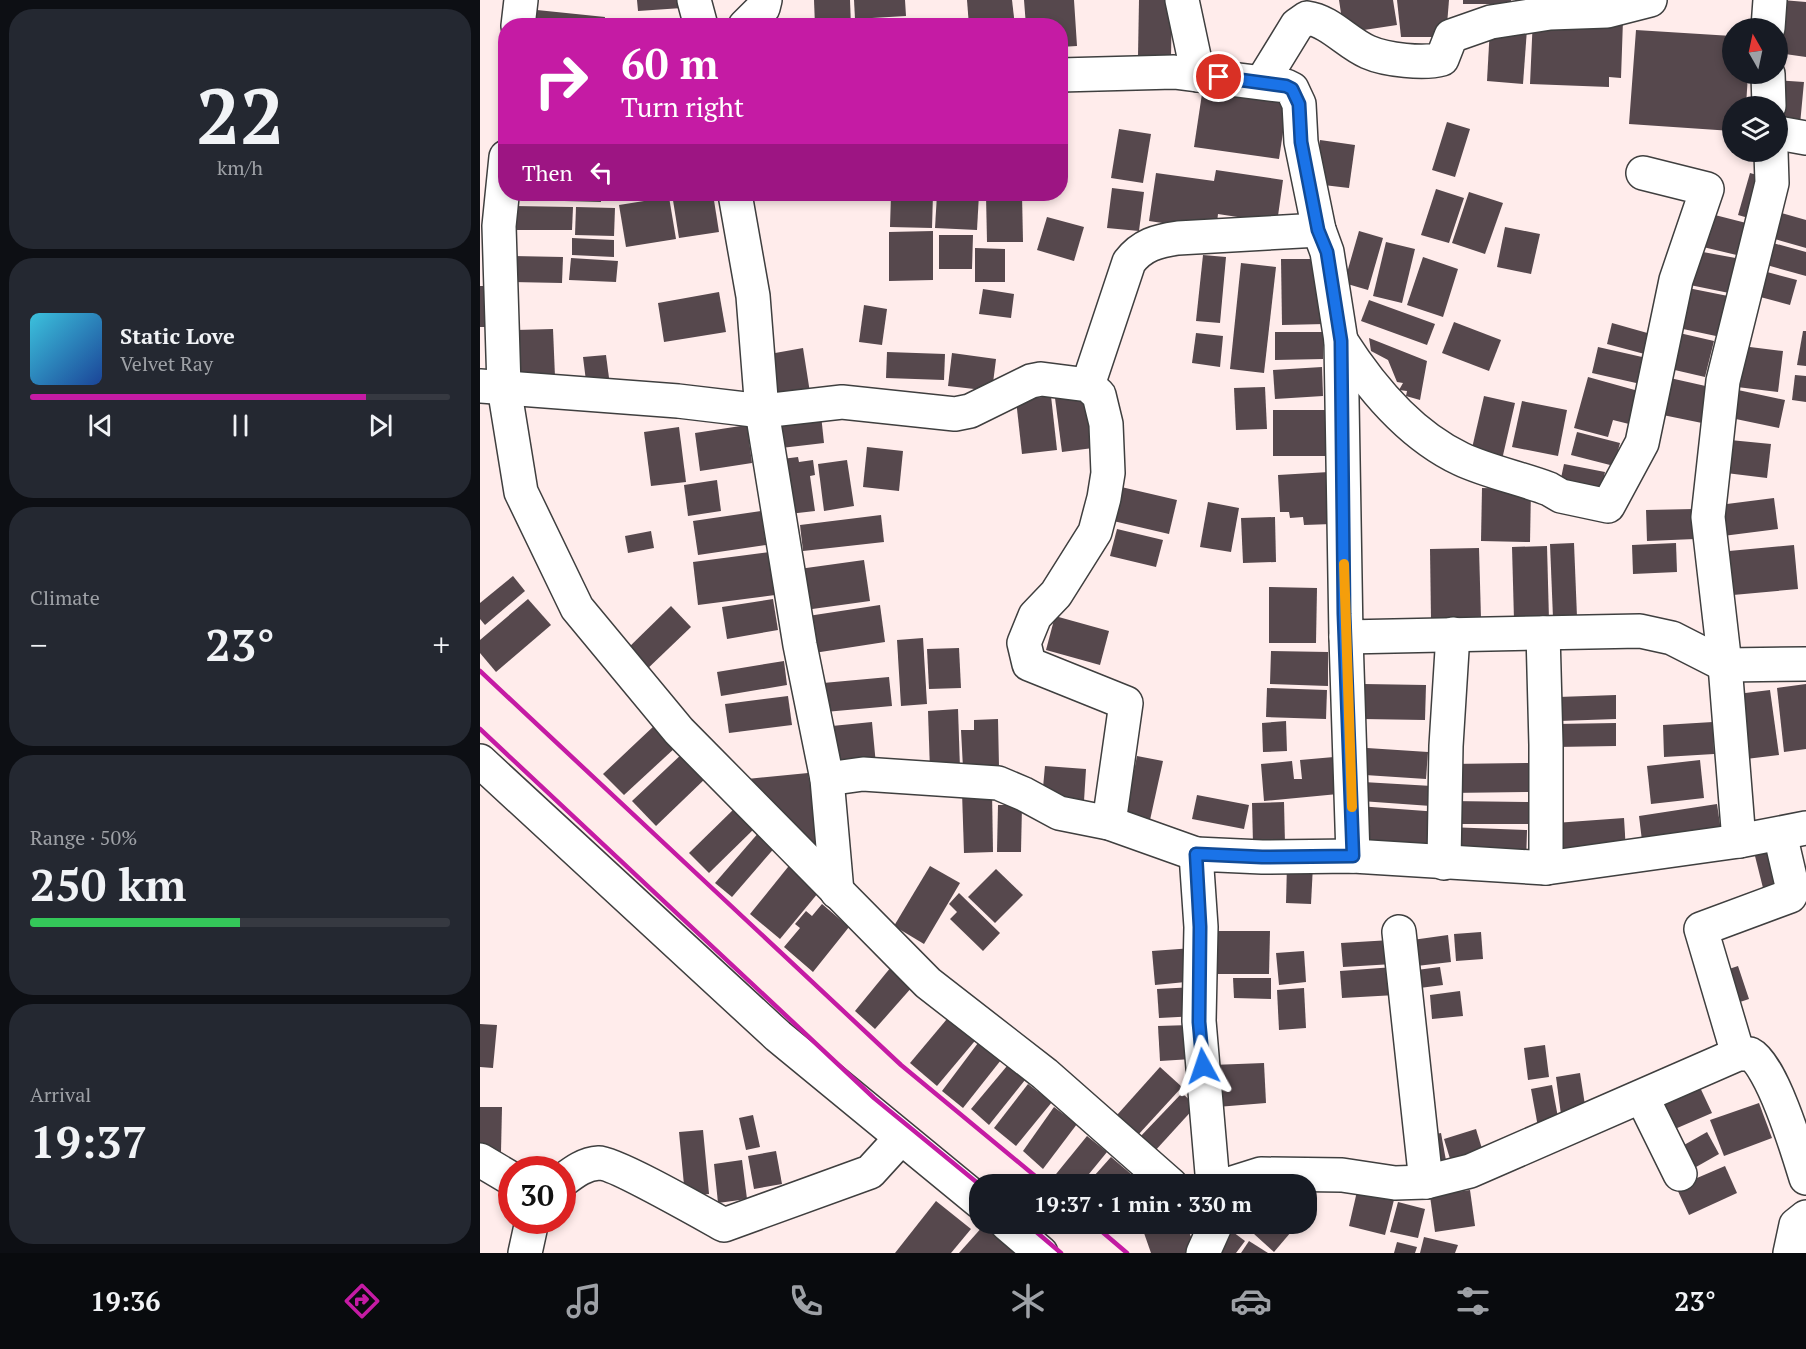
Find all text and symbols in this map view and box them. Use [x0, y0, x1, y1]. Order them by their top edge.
north arrow [1722, 18, 1788, 84]
map controls [1722, 18, 1788, 162]
text: 60 m [621, 35, 719, 91]
icon: right [522, 42, 600, 120]
pin [1193, 51, 1244, 102]
icon: arrive [1202, 60, 1235, 93]
text: 22 [196, 63, 284, 166]
text: Turn right [621, 89, 744, 125]
button: layers [1722, 96, 1788, 162]
text: km/h [217, 154, 263, 181]
icon: left [585, 156, 618, 189]
text: Then [522, 158, 573, 187]
text: Static Love [120, 321, 235, 350]
text: Velvet Ray [120, 350, 213, 377]
icon: previous [84, 409, 117, 442]
icon: pause [224, 409, 257, 442]
icon: next [364, 409, 397, 442]
text: Climate [30, 584, 100, 611]
text: 23° [205, 614, 275, 674]
text: − [30, 623, 48, 666]
text: + [432, 623, 450, 666]
text: Range · 50% [30, 824, 137, 851]
text: 250 km [30, 854, 186, 914]
position arrow [1171, 1034, 1235, 1098]
text: Arrival [30, 1081, 91, 1108]
text: 19:37 [30, 1111, 147, 1171]
speed limit sign: 30 [498, 1156, 576, 1234]
text: 19:37 · 1 min · 330 m [1034, 1189, 1252, 1218]
icon: directions [341, 1280, 383, 1322]
icon: music [563, 1280, 605, 1322]
icon: phone [785, 1280, 827, 1322]
icon: climate [1007, 1280, 1049, 1322]
icon: car [1230, 1280, 1272, 1322]
icon: filters [1452, 1280, 1494, 1322]
text: 19:36 [90, 1283, 160, 1319]
text: 23° [1674, 1283, 1716, 1319]

